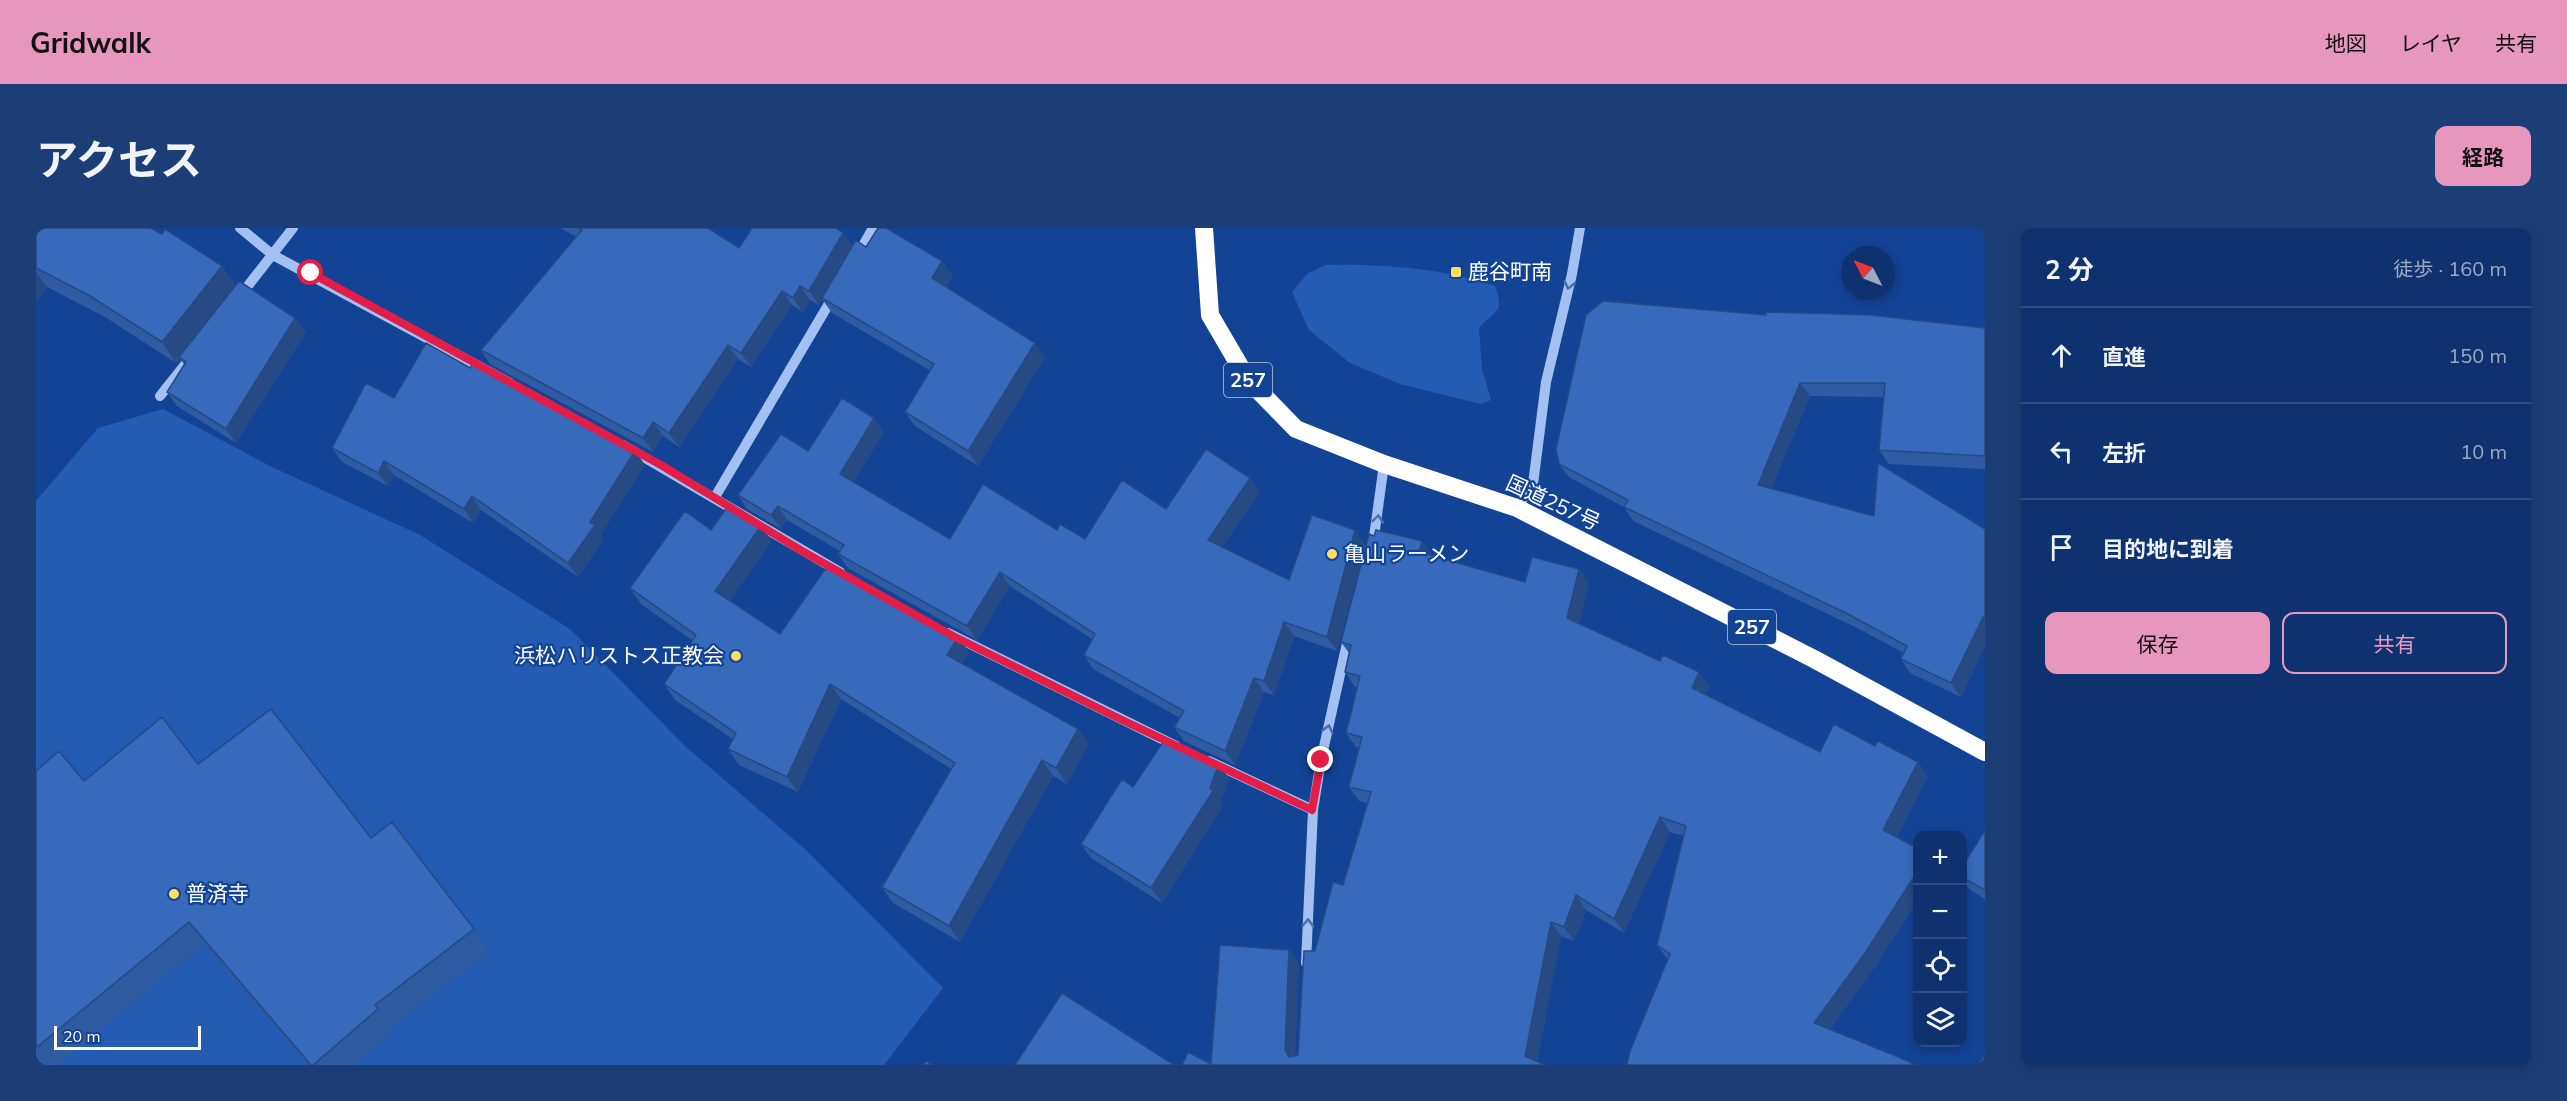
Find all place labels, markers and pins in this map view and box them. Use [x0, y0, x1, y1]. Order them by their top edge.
place label: 鹿谷町南 [1468, 258, 1552, 284]
marker: 鹿谷町南 [1449, 265, 1463, 279]
place label: 亀山ラーメン [1344, 540, 1469, 566]
marker: 亀山ラーメン [1325, 547, 1339, 561]
place label: 浜松ハリストス正教会 [514, 642, 724, 668]
marker: 浜松ハリストス正教会 [729, 649, 743, 663]
place label: 普済寺 [186, 880, 249, 906]
marker: 普済寺 [167, 887, 181, 901]

